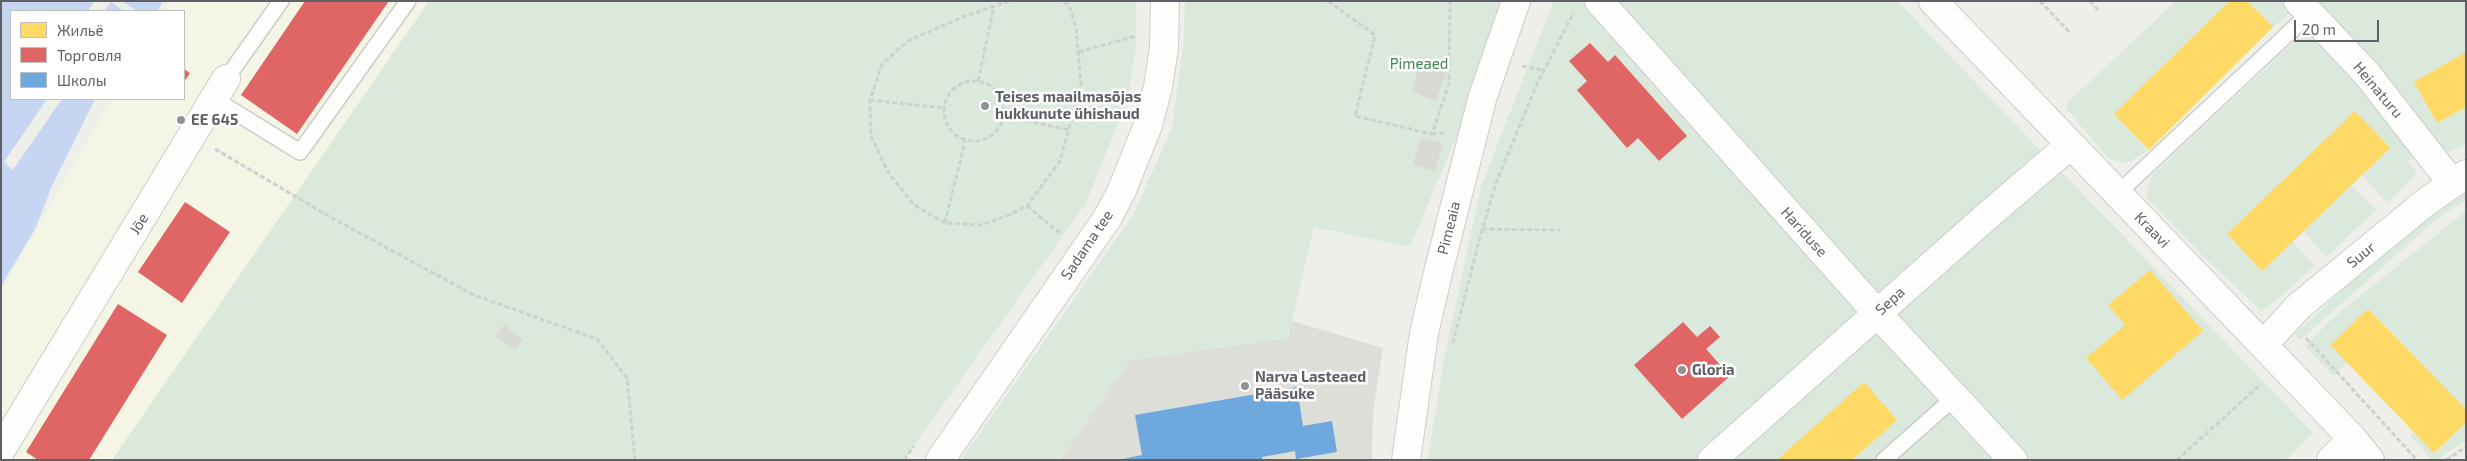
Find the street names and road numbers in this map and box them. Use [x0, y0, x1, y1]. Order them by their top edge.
street label: Heinaturu [2349, 58, 2407, 122]
street label: Pimeaia [1434, 200, 1464, 256]
street label: Hariduse [1777, 203, 1831, 261]
street label: Sadama tee [1057, 207, 1117, 283]
street label: Kraavi [2131, 208, 2173, 252]
street label: Jõe [126, 210, 152, 238]
street label: Suur [2343, 238, 2379, 272]
street label: Sepa [1872, 283, 1908, 319]

